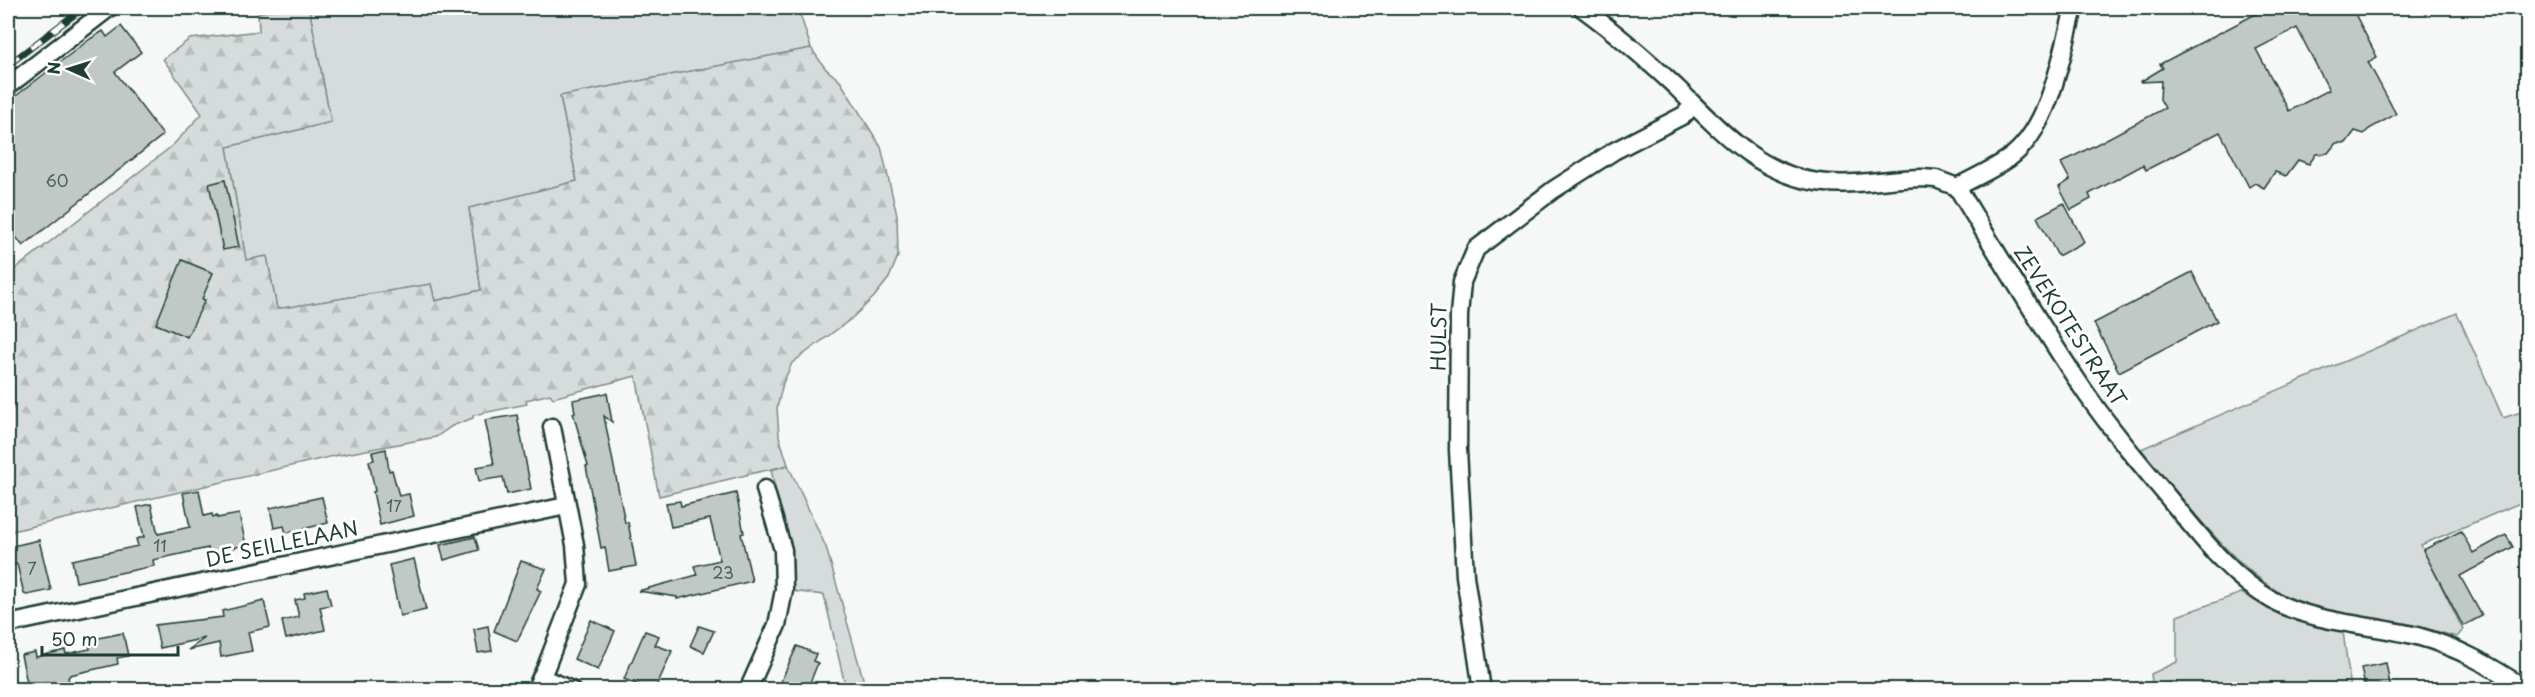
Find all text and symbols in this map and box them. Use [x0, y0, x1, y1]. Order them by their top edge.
north arrow [39, 39, 99, 99]
text: N [41, 61, 65, 75]
house number: 60 [46, 168, 68, 192]
street label: ZEVEKOTESTRAAT [2007, 239, 2134, 412]
street label: HULST [1422, 302, 1454, 371]
house number: 17 [386, 493, 402, 517]
street label: DE SEILLELAAN [203, 512, 361, 574]
house number: 11 [153, 533, 167, 557]
house number: 7 [27, 556, 37, 580]
house number: 23 [712, 560, 734, 584]
scale bar [42, 619, 178, 657]
text: 50 m [51, 625, 98, 652]

